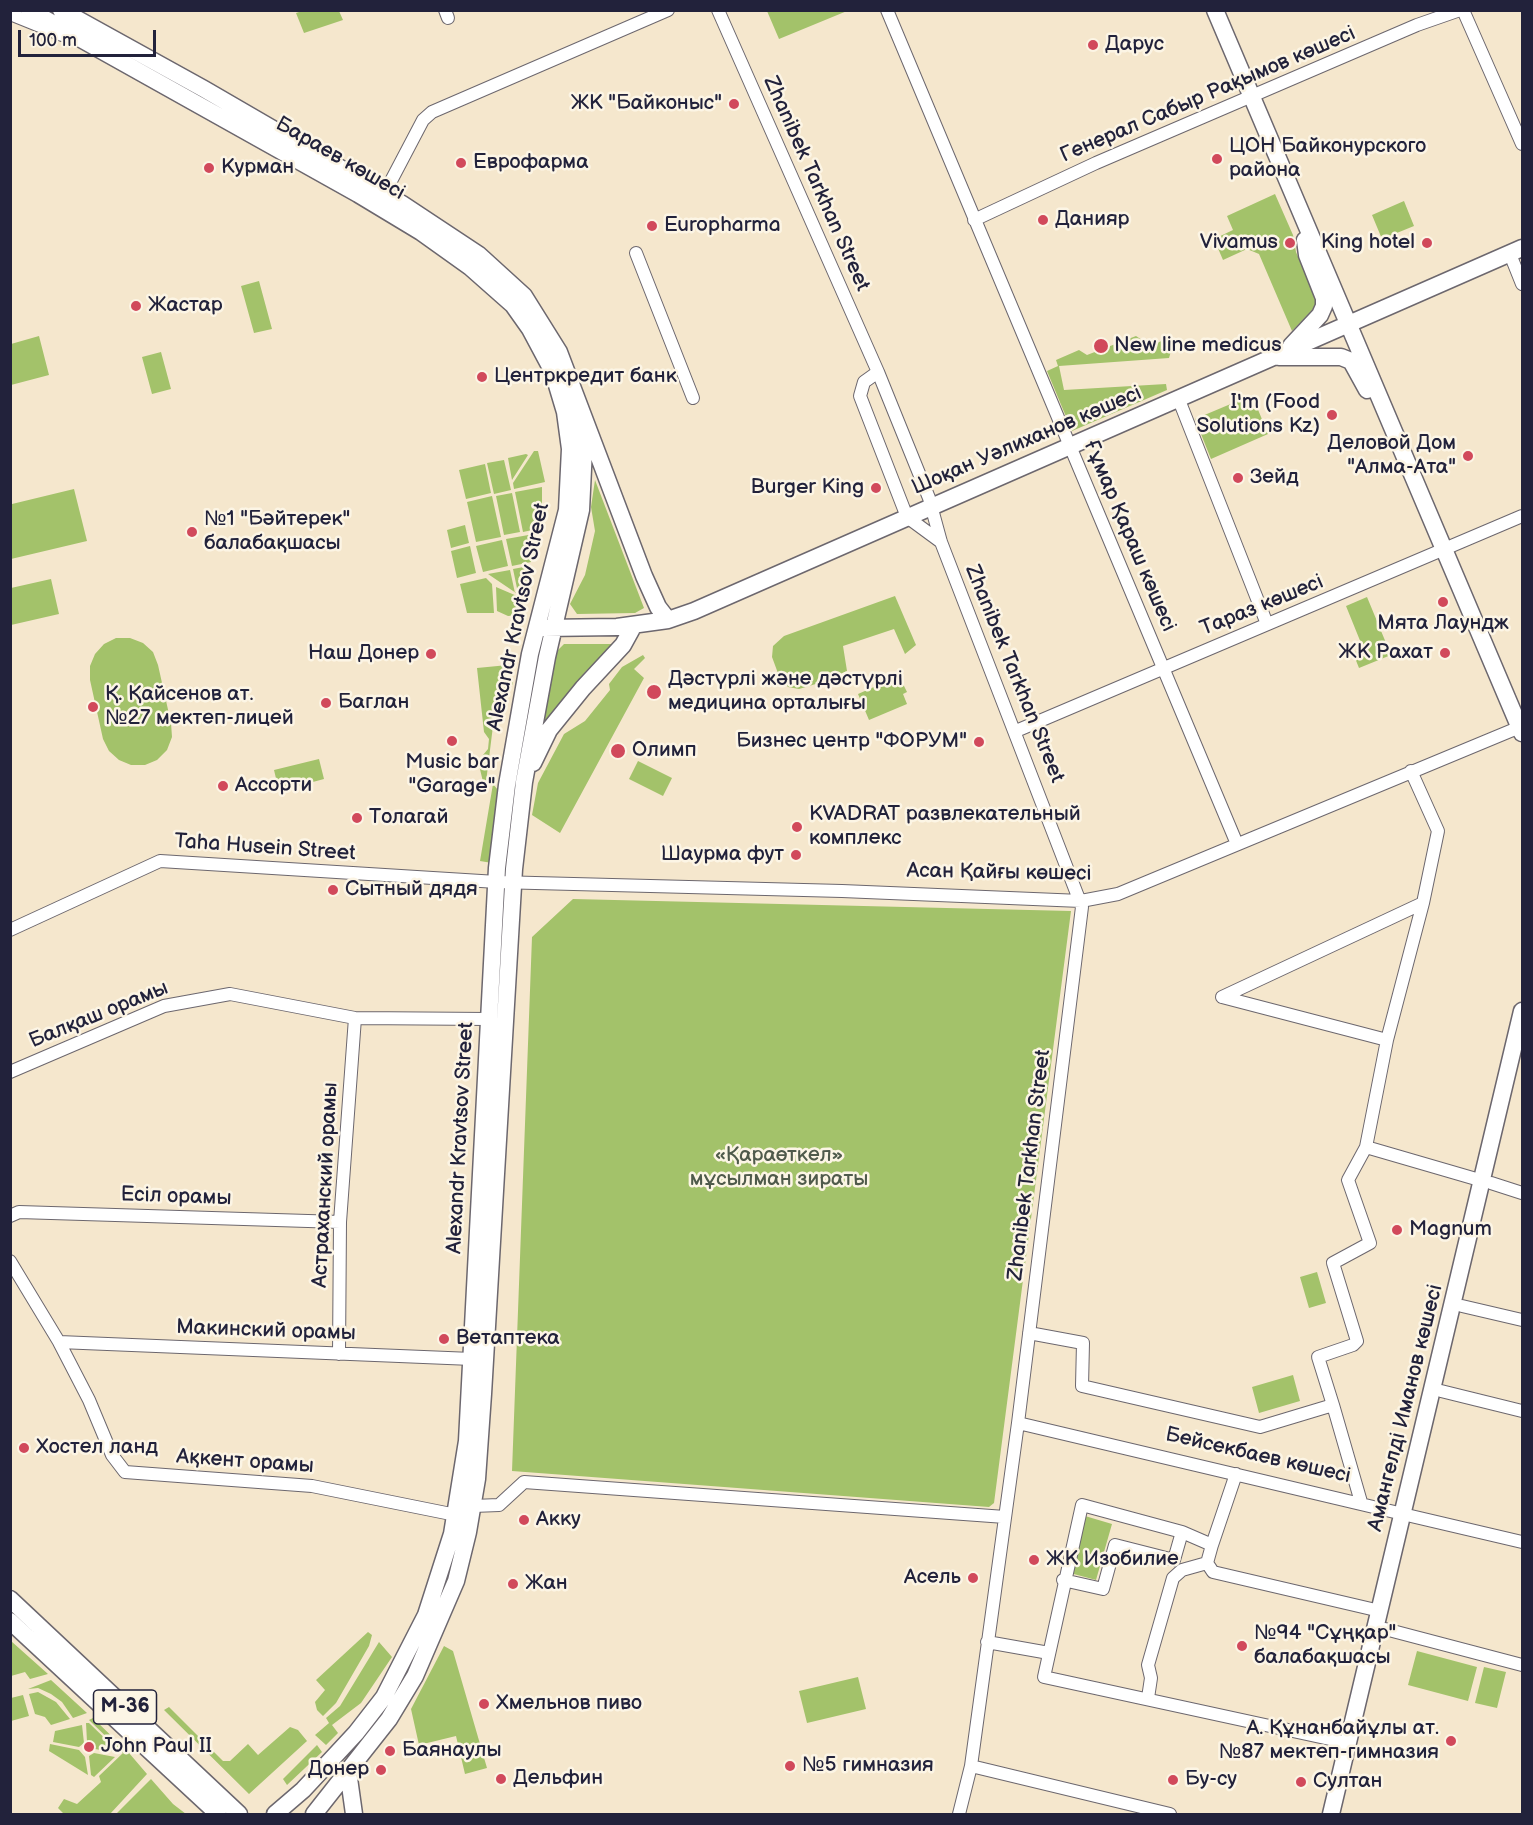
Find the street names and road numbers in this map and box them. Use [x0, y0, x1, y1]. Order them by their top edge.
street label: Генерал Сабыр Рақымов көшесі [1057, 21, 1359, 169]
street label: Zhanibek Tarkhan Street [757, 73, 875, 295]
street label: Бараев көшесі [271, 112, 409, 206]
street label: Шоқан Уәлиханов көшесі [908, 381, 1146, 501]
street label: Ғұмар Қараш көшесі [1077, 436, 1181, 636]
street label: Alexandr Kravtsov Street [483, 501, 555, 733]
street label: Zhanibek Tarkhan Street [959, 562, 1069, 786]
street label: Тараз көшесі [1197, 570, 1327, 642]
street label: Taha Husein Street [174, 829, 356, 867]
street label: Асан Қайғы көшесі [906, 859, 1092, 887]
street label: Балқаш орамы [26, 976, 172, 1054]
street label: Alexandr Kravtsov Street [442, 1021, 480, 1255]
street label: Zhanibek Tarkhan Street [1003, 1048, 1057, 1282]
street label: Астраханский орамы [308, 1082, 344, 1288]
street label: Есіл орамы [120, 1182, 232, 1212]
street label: Амангелді Иманов көшесі [1363, 1282, 1449, 1534]
street label: Макинский орамы [176, 1315, 356, 1347]
street label: Бейсекбаев көшесі [1163, 1422, 1353, 1490]
street label: Ақкент орамы [176, 1445, 314, 1479]
road number: M-36 [94, 1690, 156, 1724]

